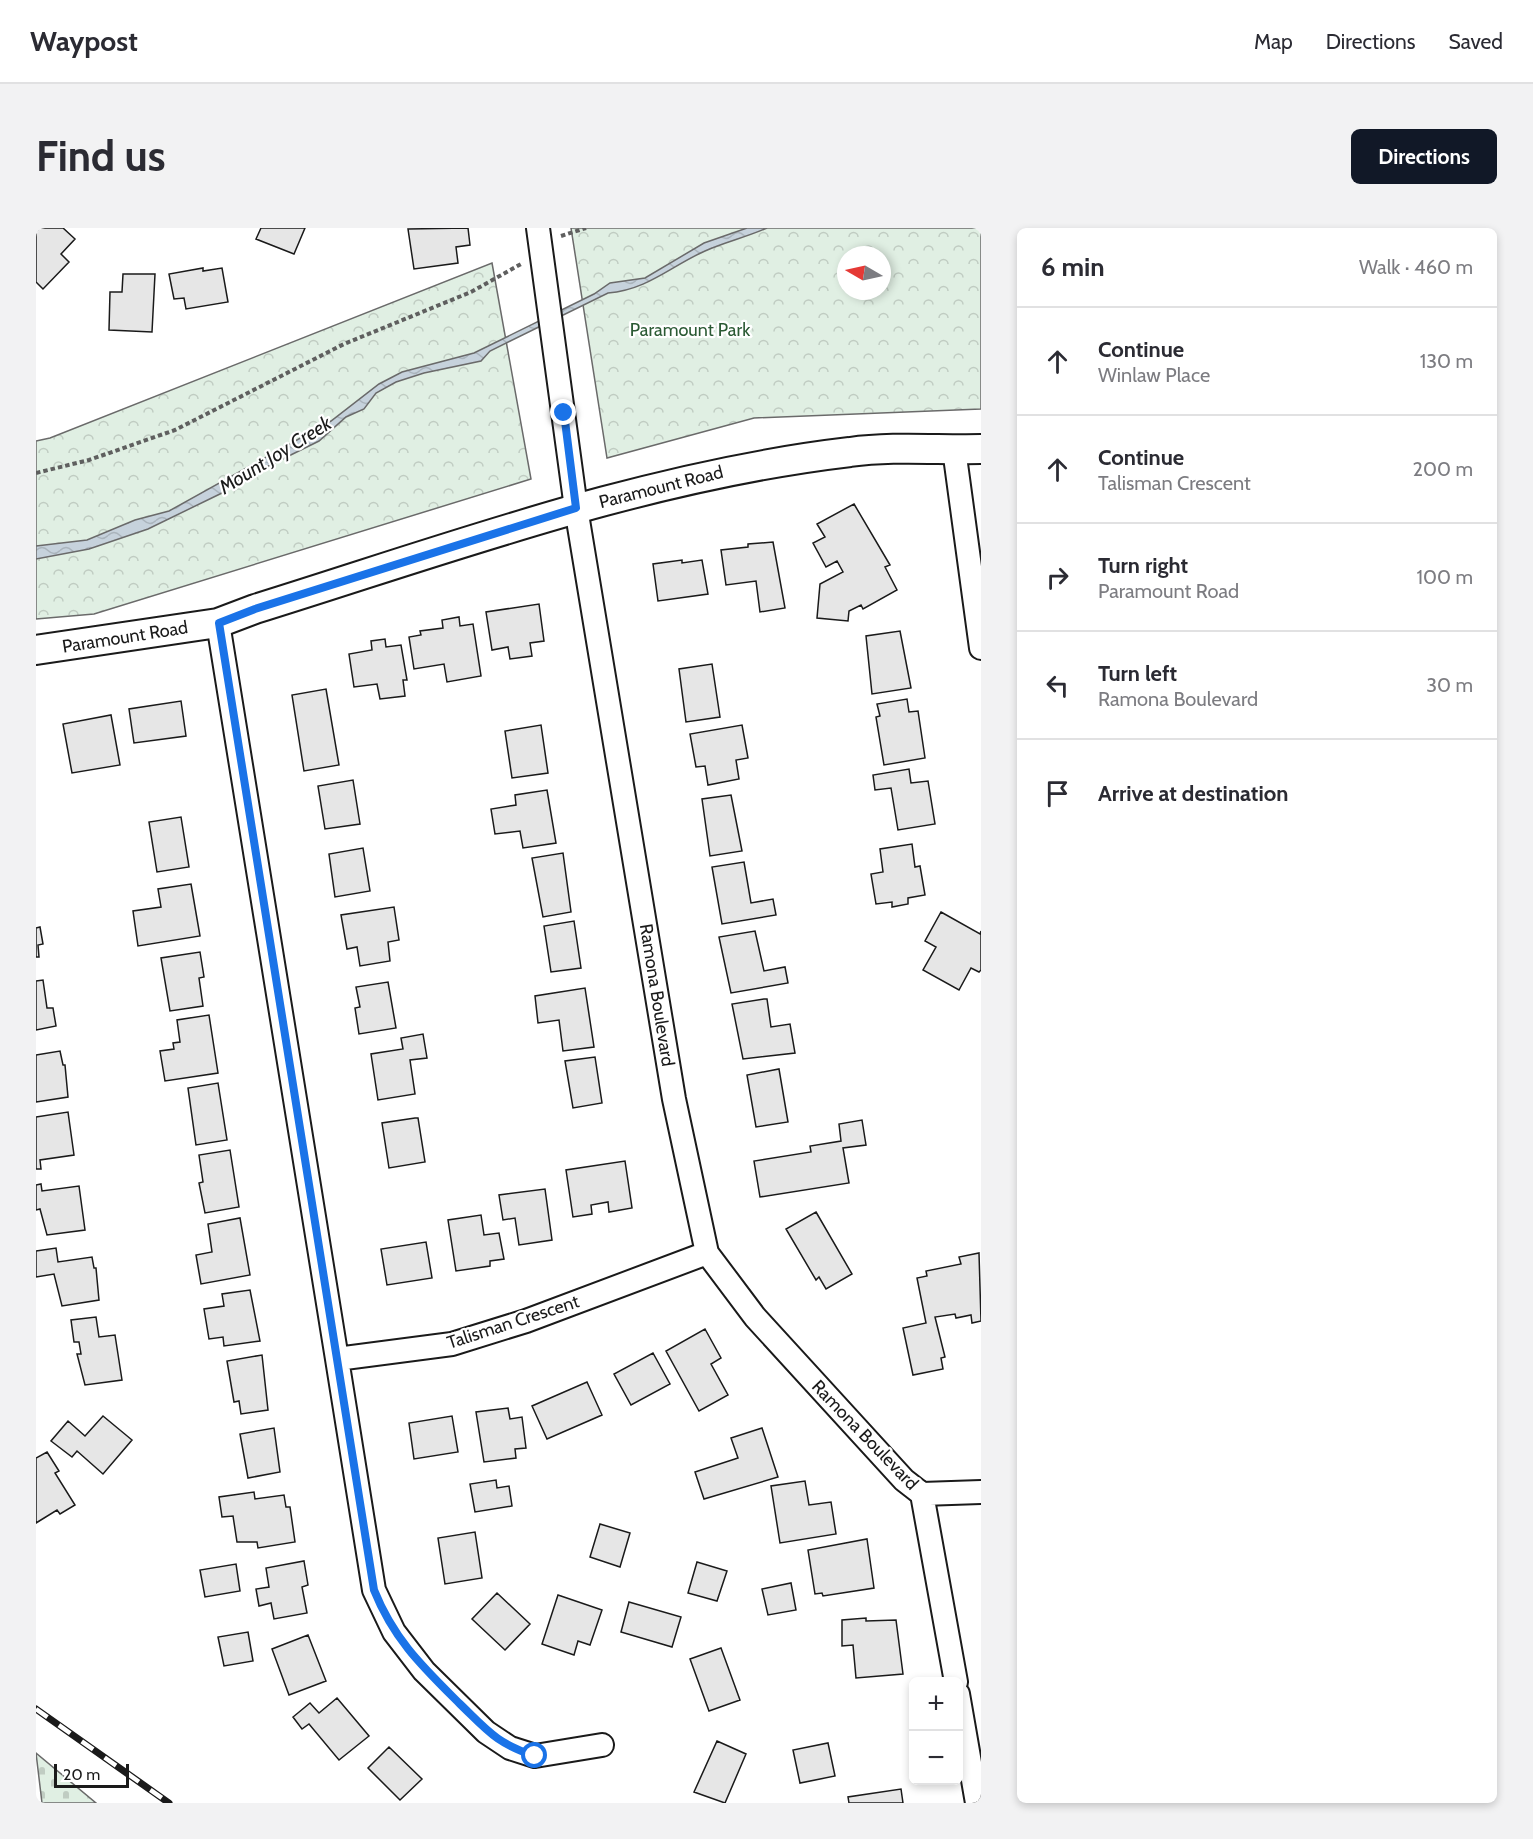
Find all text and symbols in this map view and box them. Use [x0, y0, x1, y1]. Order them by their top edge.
text: Waypost [30, 24, 138, 58]
text: Map [1254, 29, 1293, 54]
text: Directions [1326, 29, 1415, 54]
text: Saved [1448, 29, 1503, 54]
button: Directions [1351, 129, 1497, 184]
text: Find us [36, 130, 165, 182]
north arrow [837, 246, 891, 300]
text: 6 min [1041, 251, 1105, 283]
text: Walk · 460 m [1359, 255, 1473, 279]
park label: Paramount Park [630, 319, 751, 341]
text: Continue [1098, 336, 1184, 363]
icon: ahead [1041, 345, 1074, 378]
text: 130 m [1420, 349, 1473, 373]
text: Winlaw Place [1098, 363, 1210, 387]
route end [550, 399, 576, 425]
water label: Mount Joy Creek [214, 410, 337, 500]
text: Continue [1098, 444, 1184, 471]
icon: ahead [1041, 453, 1074, 486]
text: 200 m [1413, 457, 1473, 481]
street label: Paramount Road [597, 461, 725, 513]
text: Talisman Crescent [1098, 471, 1251, 495]
text: Turn right [1098, 552, 1188, 579]
icon: right [1041, 561, 1074, 594]
text: 100 m [1417, 565, 1473, 589]
text: Paramount Road [1098, 579, 1239, 603]
street label: Paramount Road [61, 616, 189, 658]
text: Turn left [1098, 660, 1177, 687]
icon: left [1041, 669, 1074, 702]
text: 30 m [1426, 673, 1473, 697]
text: Ramona Boulevard [1098, 687, 1258, 711]
icon: arrive [1041, 777, 1074, 810]
text: Arrive at destination [1098, 780, 1288, 807]
street label: Ramona Boulevard [635, 922, 679, 1068]
street label: Talisman Crescent [444, 1290, 582, 1354]
street label: Ramona Boulevard [807, 1376, 923, 1494]
map controls [909, 1677, 963, 1785]
button: + [909, 1677, 963, 1731]
button: − [909, 1731, 963, 1785]
route start [521, 1742, 547, 1768]
scale bar [54, 1761, 129, 1788]
text: 20 m [63, 1765, 100, 1784]

